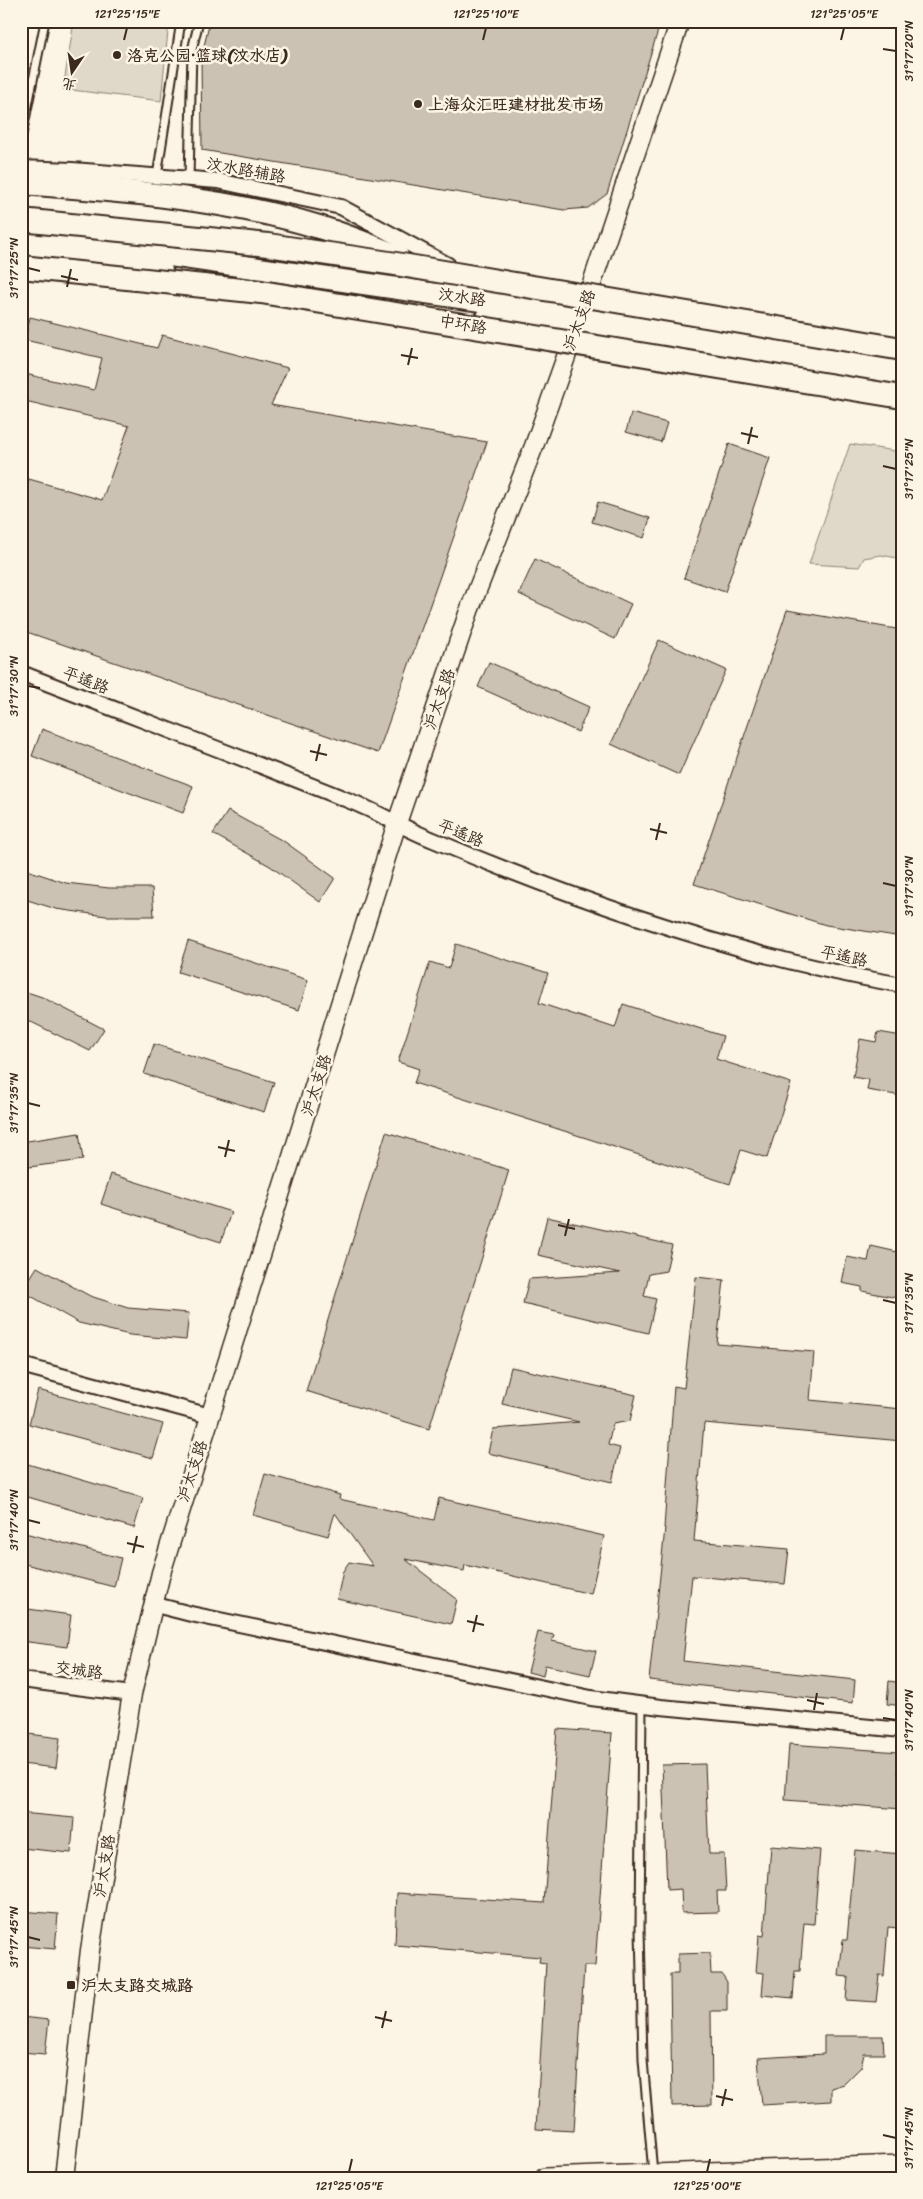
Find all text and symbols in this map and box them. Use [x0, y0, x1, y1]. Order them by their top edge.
text: 121°25'15"E [94, 3, 161, 25]
text: 121°25'10"E [453, 3, 520, 25]
text: 121°25'05"E [810, 3, 879, 25]
text: 31°17'20"N [898, 20, 920, 82]
place label: 洛克公园·篮球(汶水店) [127, 41, 288, 70]
north arrow [48, 48, 98, 98]
marker: 洛克公园·篮球(汶水店) [111, 49, 123, 61]
text: 北 [60, 70, 79, 98]
place label: 上海众汇旺建材批发市场 [428, 90, 604, 119]
marker: 上海众汇旺建材批发市场 [412, 98, 424, 110]
street label: 汶水路辅路 [204, 149, 288, 191]
text: 31°17'25"N [3, 237, 25, 298]
street label: 汶水路 [436, 279, 488, 315]
street label: 沪太支路 [554, 285, 604, 355]
street label: 中环路 [437, 306, 489, 342]
text: 31°17'25"N [898, 438, 920, 499]
text: 31°17'30"N [3, 655, 25, 716]
street label: 平遥路 [58, 658, 114, 702]
street label: 沪太支路 [415, 664, 463, 734]
street label: 平遥路 [433, 811, 489, 855]
text: 31°17'30"N [898, 855, 920, 916]
street label: 平遥路 [818, 937, 870, 975]
street label: 沪太支路 [292, 1050, 340, 1120]
text: 31°17'35"N [3, 1072, 25, 1133]
text: 31°17'35"N [898, 1272, 920, 1333]
street label: 沪太支路 [168, 1436, 216, 1506]
text: 31°17'40"N [3, 1488, 25, 1551]
street label: 交城路 [53, 1653, 105, 1687]
text: 31°17'40"N [898, 1688, 920, 1751]
street label: 沪太支路 [85, 1832, 123, 1900]
text: 31°17'45"N [3, 1906, 25, 1968]
place label: 沪太支路交城路 [81, 1971, 193, 2000]
marker: 沪太支路交城路 [65, 1979, 77, 1991]
text: 31°17'45"N [898, 2107, 920, 2169]
text: 121°25'05"E [315, 2175, 384, 2197]
text: 121°25'00"E [673, 2175, 742, 2197]

